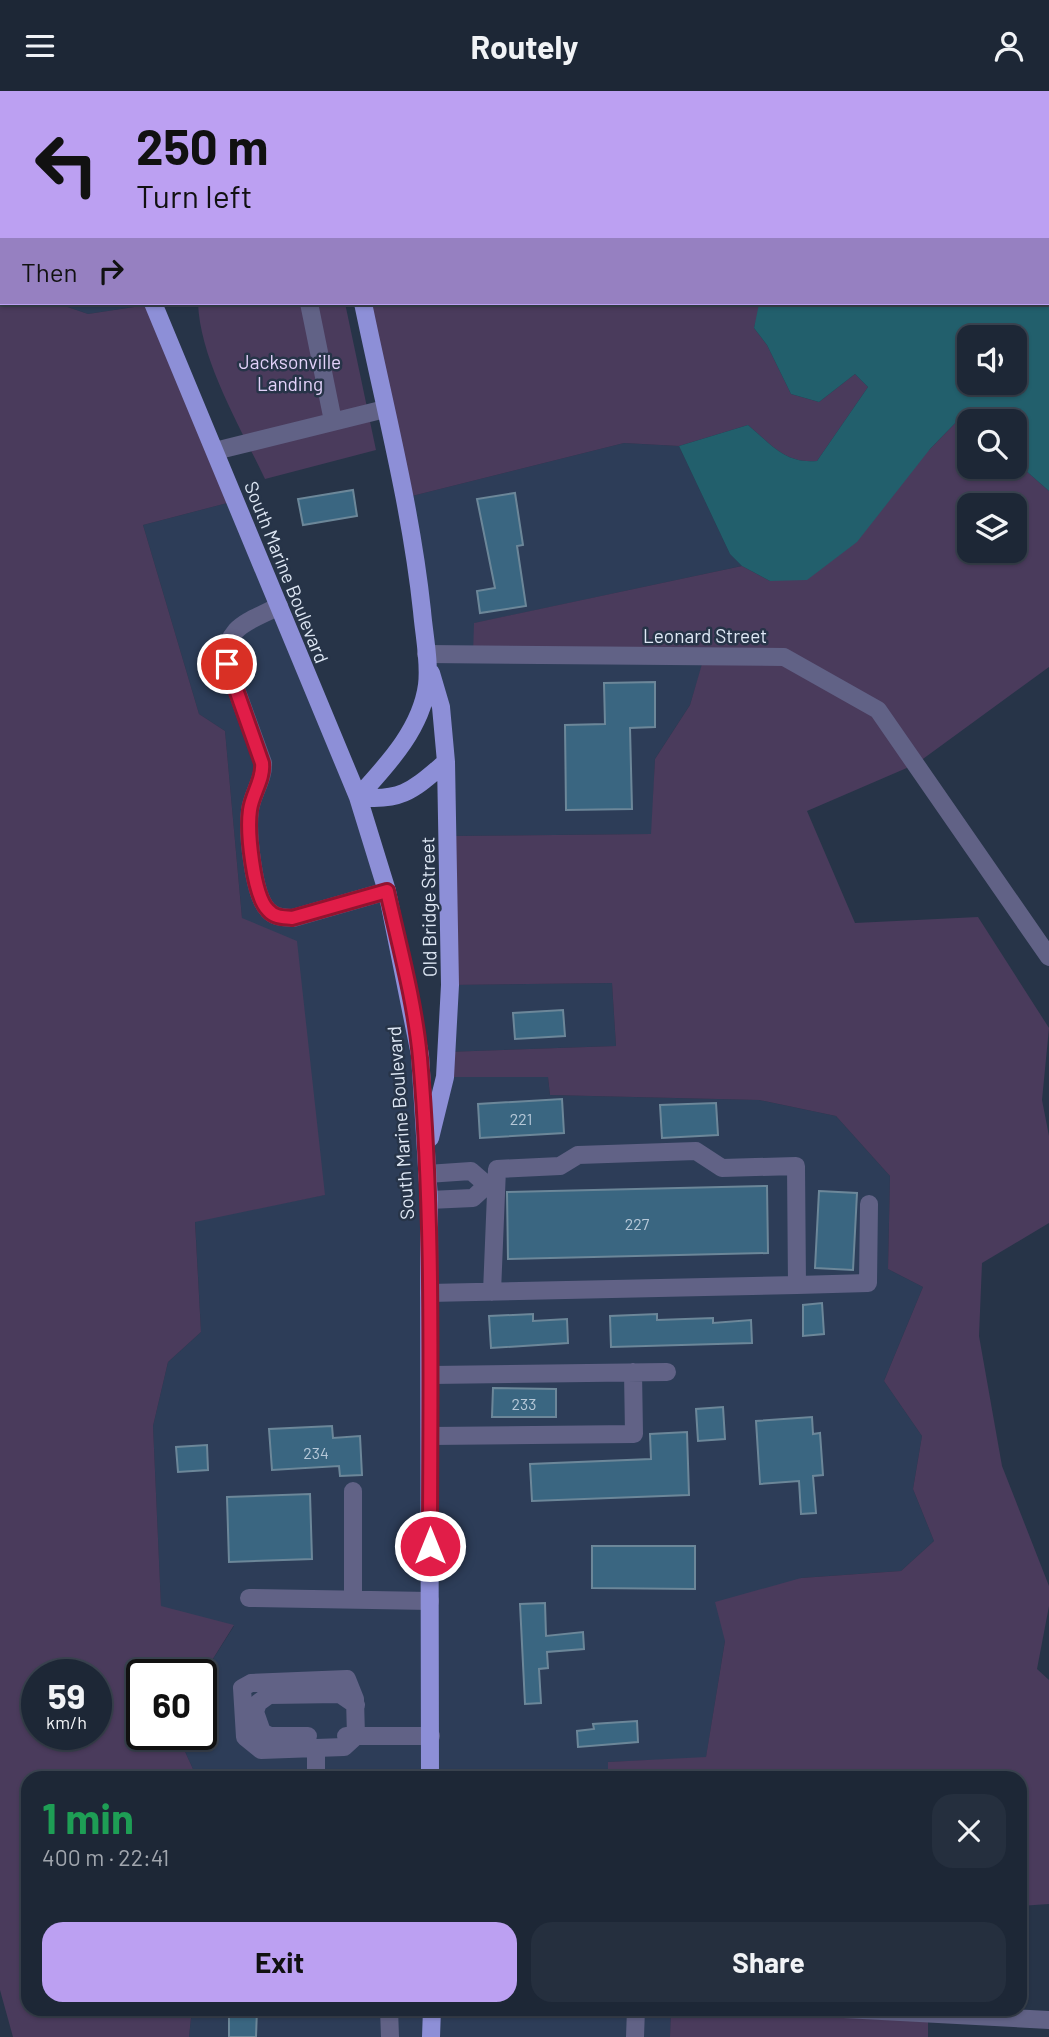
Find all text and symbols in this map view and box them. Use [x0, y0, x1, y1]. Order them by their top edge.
icon: menu [21, 27, 59, 65]
text: Routely [470, 27, 579, 65]
icon: person [990, 27, 1028, 65]
text: 250 m [136, 116, 269, 175]
icon: left [21, 119, 112, 210]
text: Turn left [136, 176, 253, 214]
icon: right [92, 252, 130, 290]
text: Then [21, 256, 78, 287]
map controls [957, 325, 1027, 563]
button: sound [957, 325, 1027, 395]
park label: Jacksonville Landing [239, 350, 341, 395]
button: search [957, 409, 1027, 479]
street label: South Marine Boulevard [240, 478, 334, 666]
button: layers [957, 493, 1027, 563]
street label: Leonard Street [643, 624, 767, 647]
pin [197, 634, 257, 694]
icon: arrive [208, 645, 246, 683]
street label: Old Bridge Street [415, 837, 441, 977]
street label: South Marine Boulevard [382, 1025, 418, 1221]
house number: 221 [510, 1109, 532, 1128]
house number: 227 [625, 1214, 650, 1233]
house number: 233 [512, 1394, 536, 1413]
house number: 234 [303, 1443, 329, 1462]
position arrow [393, 1509, 467, 1583]
speed limit sign: 60 [126, 1659, 217, 1750]
text: 59 [48, 1674, 85, 1716]
text: km/h [46, 1711, 87, 1733]
text: 1 min [42, 1792, 134, 1842]
button: close [932, 1794, 1006, 1868]
text: 400 m · 22:41 [42, 1843, 169, 1871]
button: Exit [42, 1922, 517, 2002]
button: Share [531, 1922, 1006, 2002]

